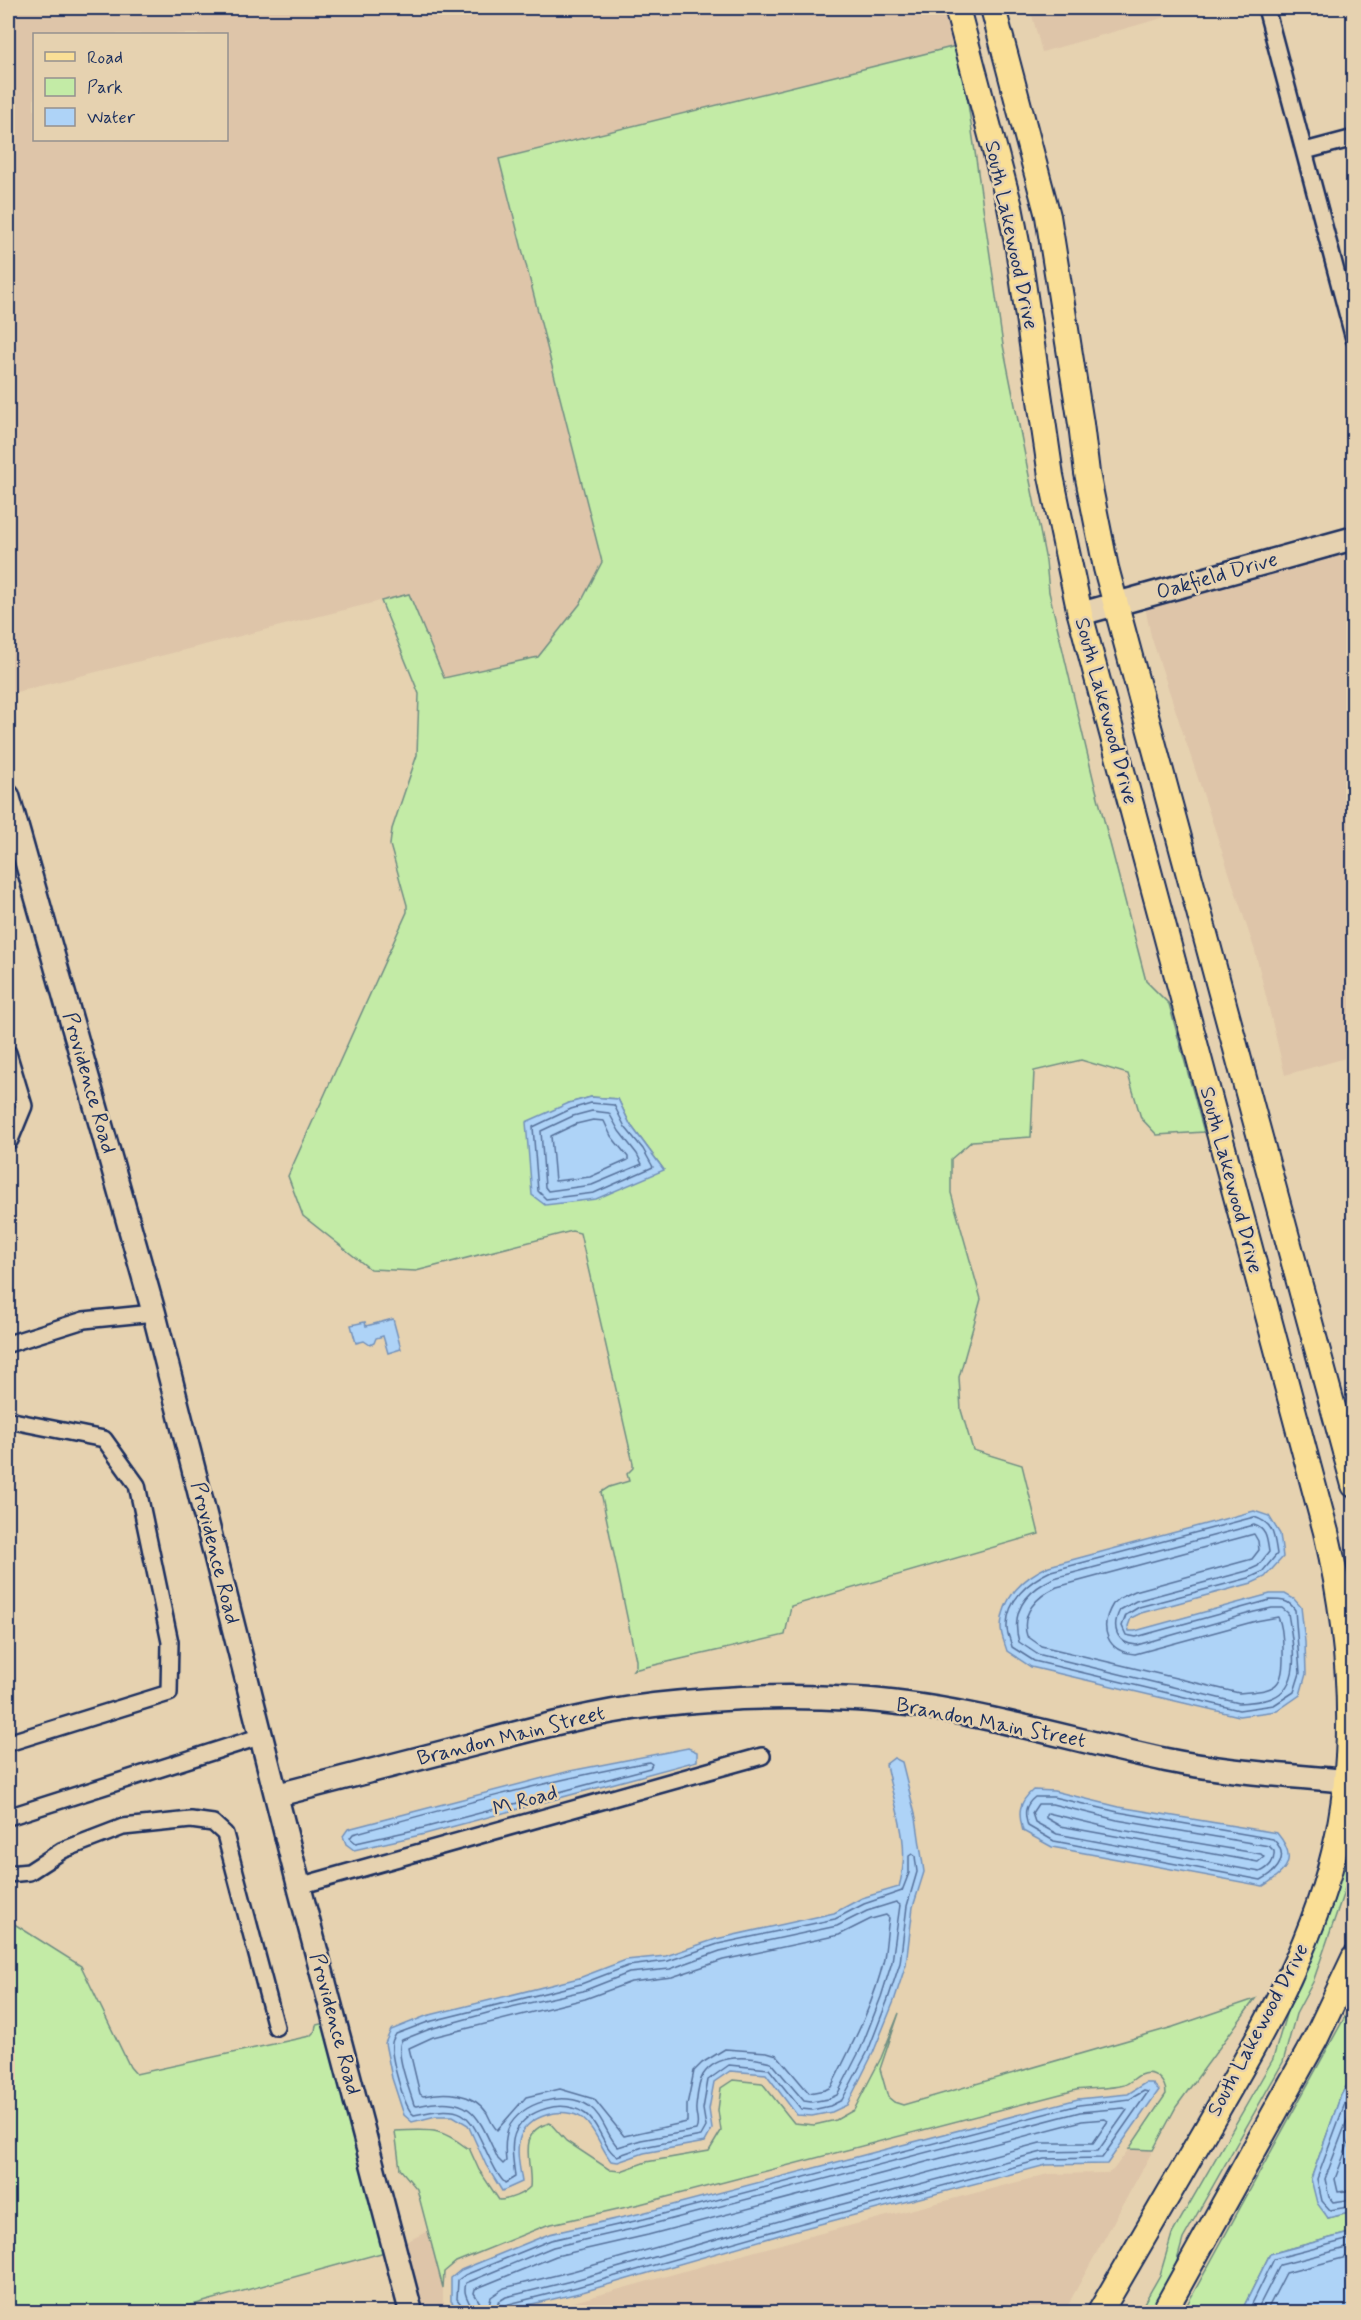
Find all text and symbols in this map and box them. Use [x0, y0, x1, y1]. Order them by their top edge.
legend [33, 33, 228, 141]
text: Road [87, 46, 123, 70]
text: Park [87, 76, 123, 100]
text: Water [87, 106, 136, 130]
street label: South Lakewood Drive [977, 138, 1045, 332]
street label: Oakfield Drive [1153, 545, 1281, 607]
street label: South Lakewood Drive [1068, 615, 1144, 807]
street label: Providence Road [55, 1009, 123, 1157]
street label: South Lakewood Drive [1193, 1084, 1269, 1276]
street label: Providence Road [184, 1479, 246, 1627]
street label: Brandon Main Street [894, 1691, 1088, 1755]
street label: Brandon Main Street [414, 1699, 608, 1773]
street label: M Road [489, 1778, 561, 1824]
street label: South Lakewood Drive [1201, 1939, 1315, 2121]
street label: Providence Road [303, 1950, 367, 2098]

